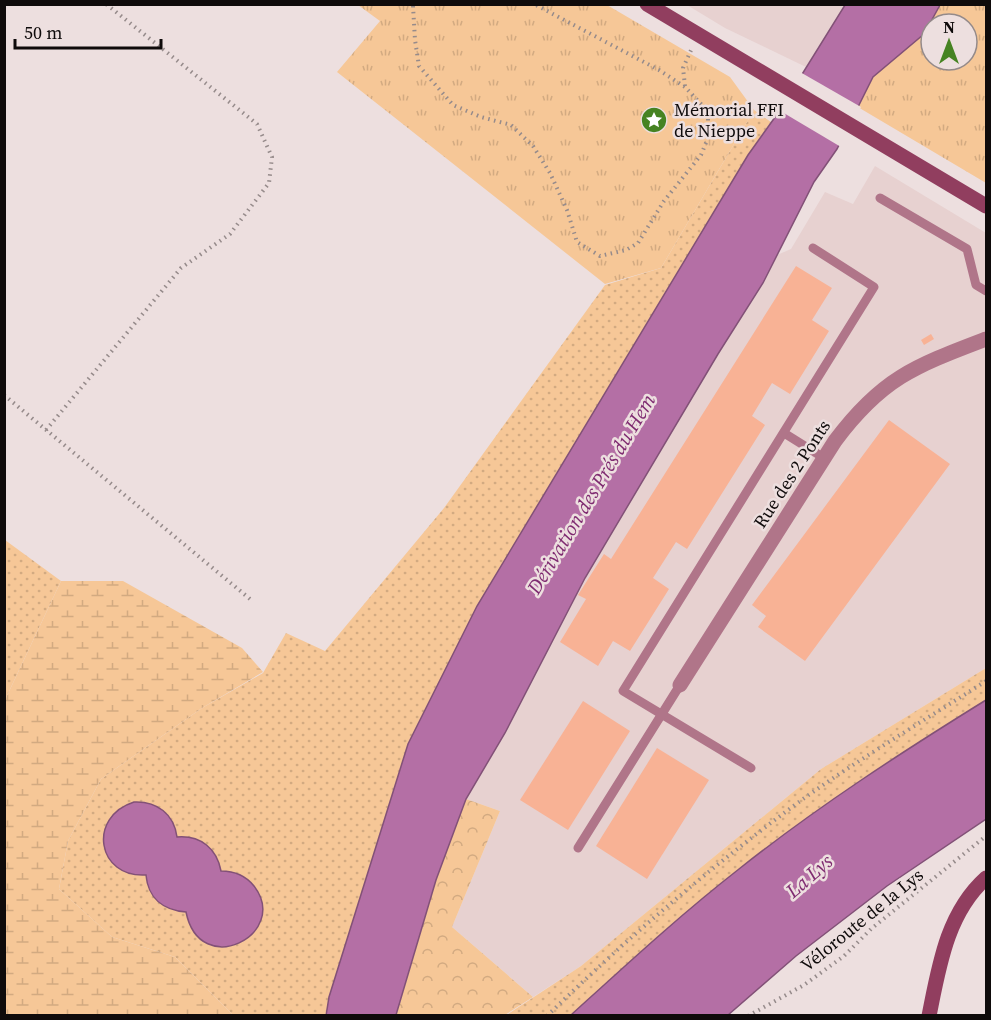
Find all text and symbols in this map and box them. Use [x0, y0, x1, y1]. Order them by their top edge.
scale bar [15, 12, 160, 50]
north arrow [919, 12, 979, 72]
text: N [943, 16, 955, 38]
text: 50 m [24, 20, 62, 45]
place label: Mémorial FFI de Nieppe [674, 97, 784, 143]
place icon: Mémorial FFI de Nieppe [639, 105, 669, 135]
water label: Dérivation des Prés du Hem [519, 388, 662, 600]
street label: Rue des 2 Ponts [747, 415, 836, 533]
water label: La Lys [779, 847, 839, 905]
street label: Véloroute de la Lys [795, 862, 928, 977]

